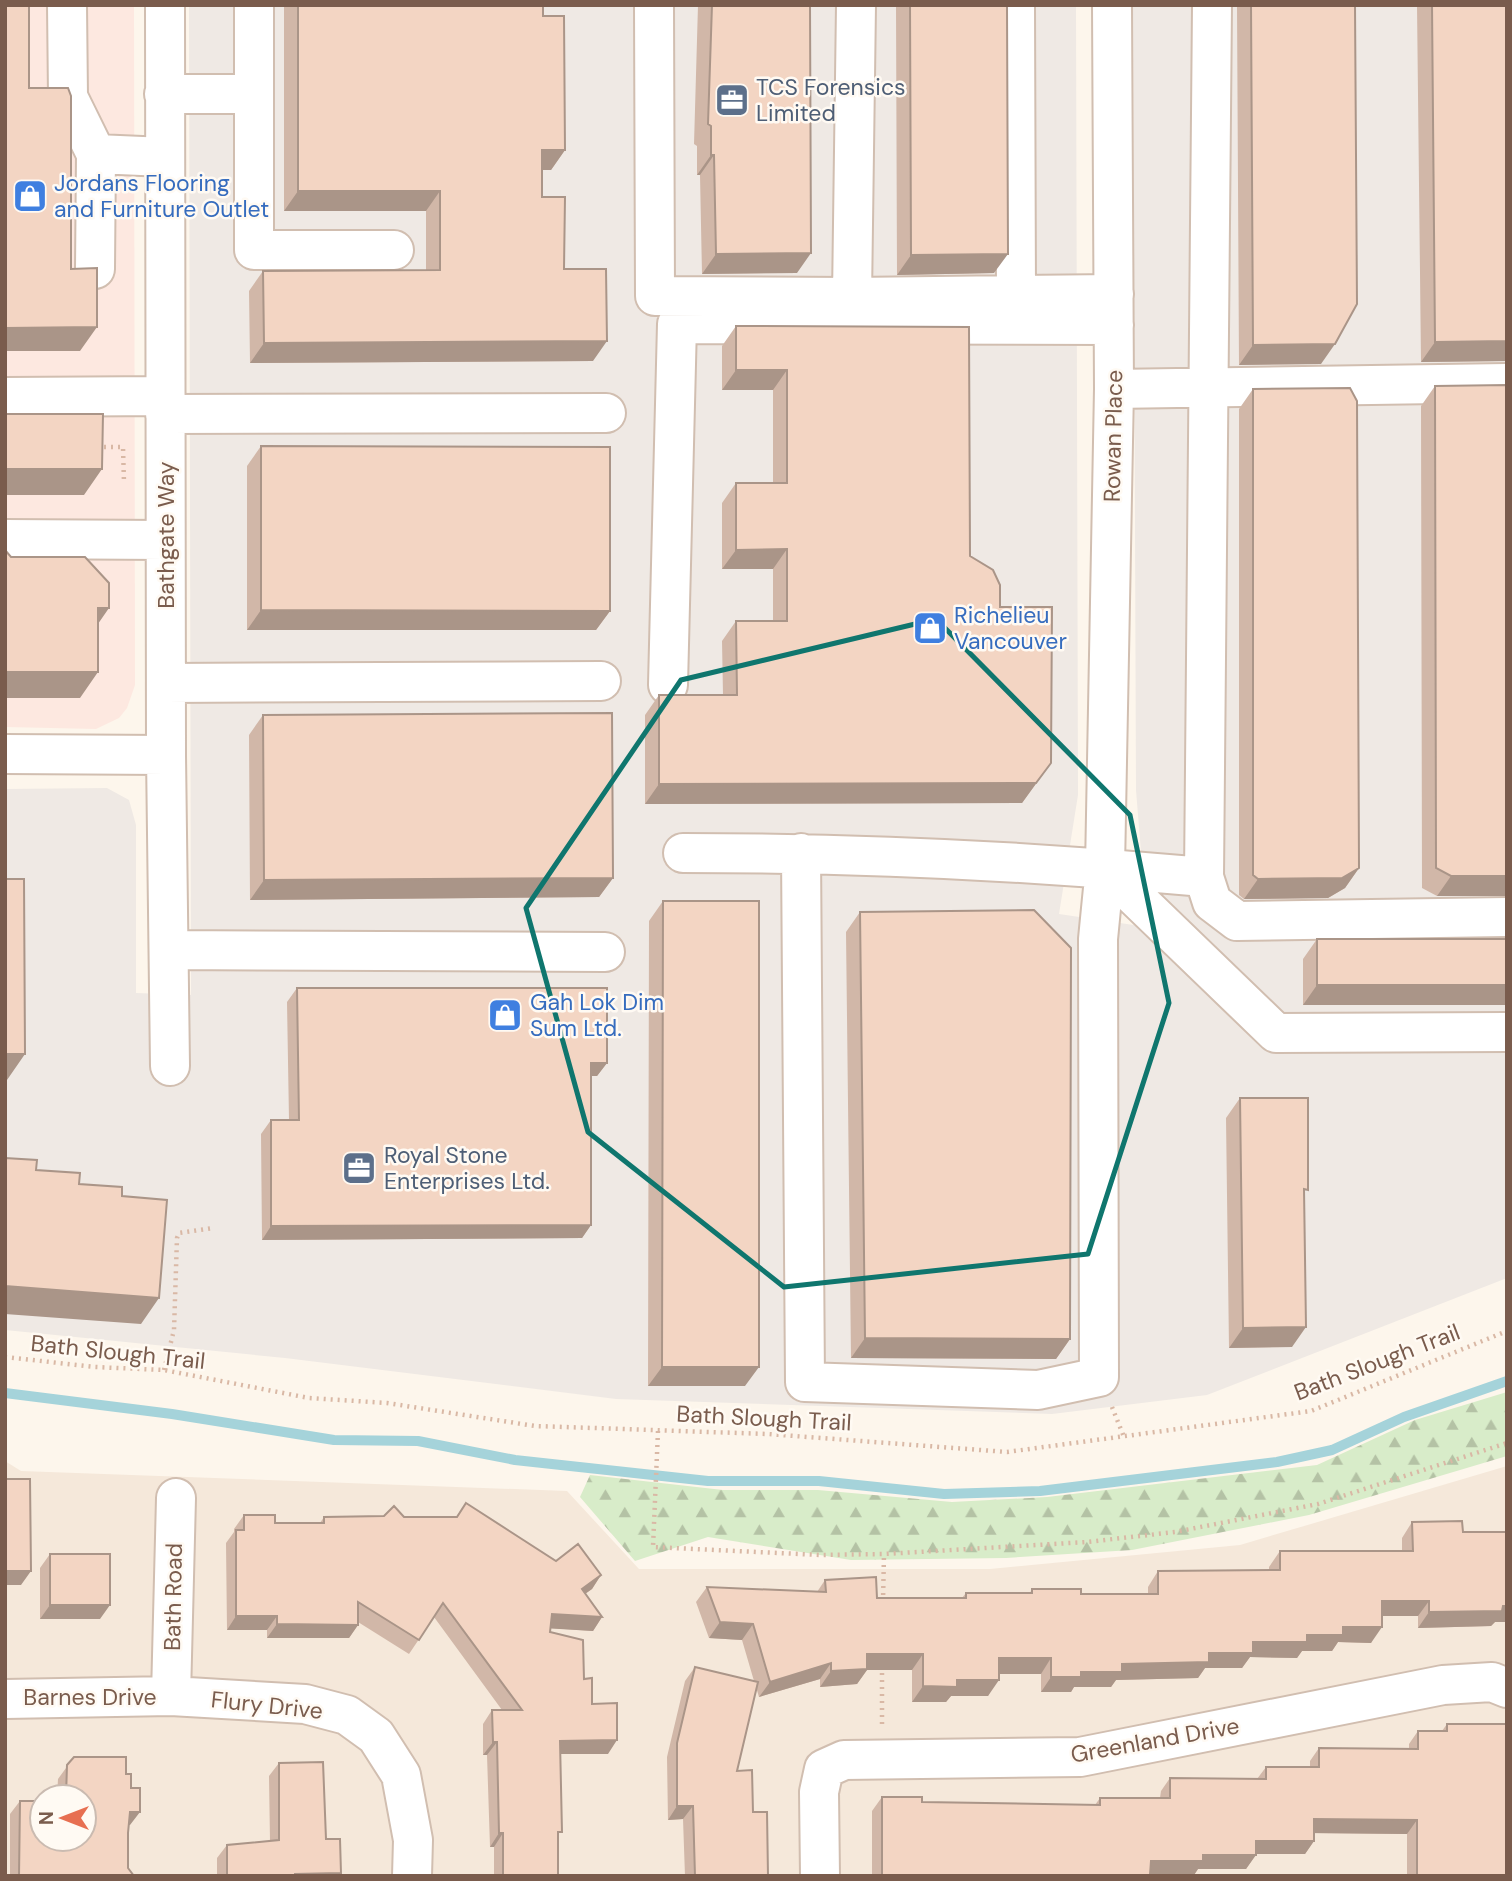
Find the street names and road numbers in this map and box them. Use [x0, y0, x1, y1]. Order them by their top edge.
street label: Rowan Place [1097, 370, 1129, 502]
street label: Bathgate Way [151, 461, 181, 609]
street label: Bath Slough Trail [1290, 1317, 1464, 1407]
street label: Bath Slough Trail [29, 1328, 207, 1376]
street label: Bath Slough Trail [676, 1398, 852, 1438]
street label: Bath Road [157, 1543, 189, 1651]
street label: Barnes Drive [23, 1682, 157, 1712]
street label: Flury Drive [209, 1684, 325, 1726]
street label: Greenland Drive [1068, 1710, 1242, 1770]

